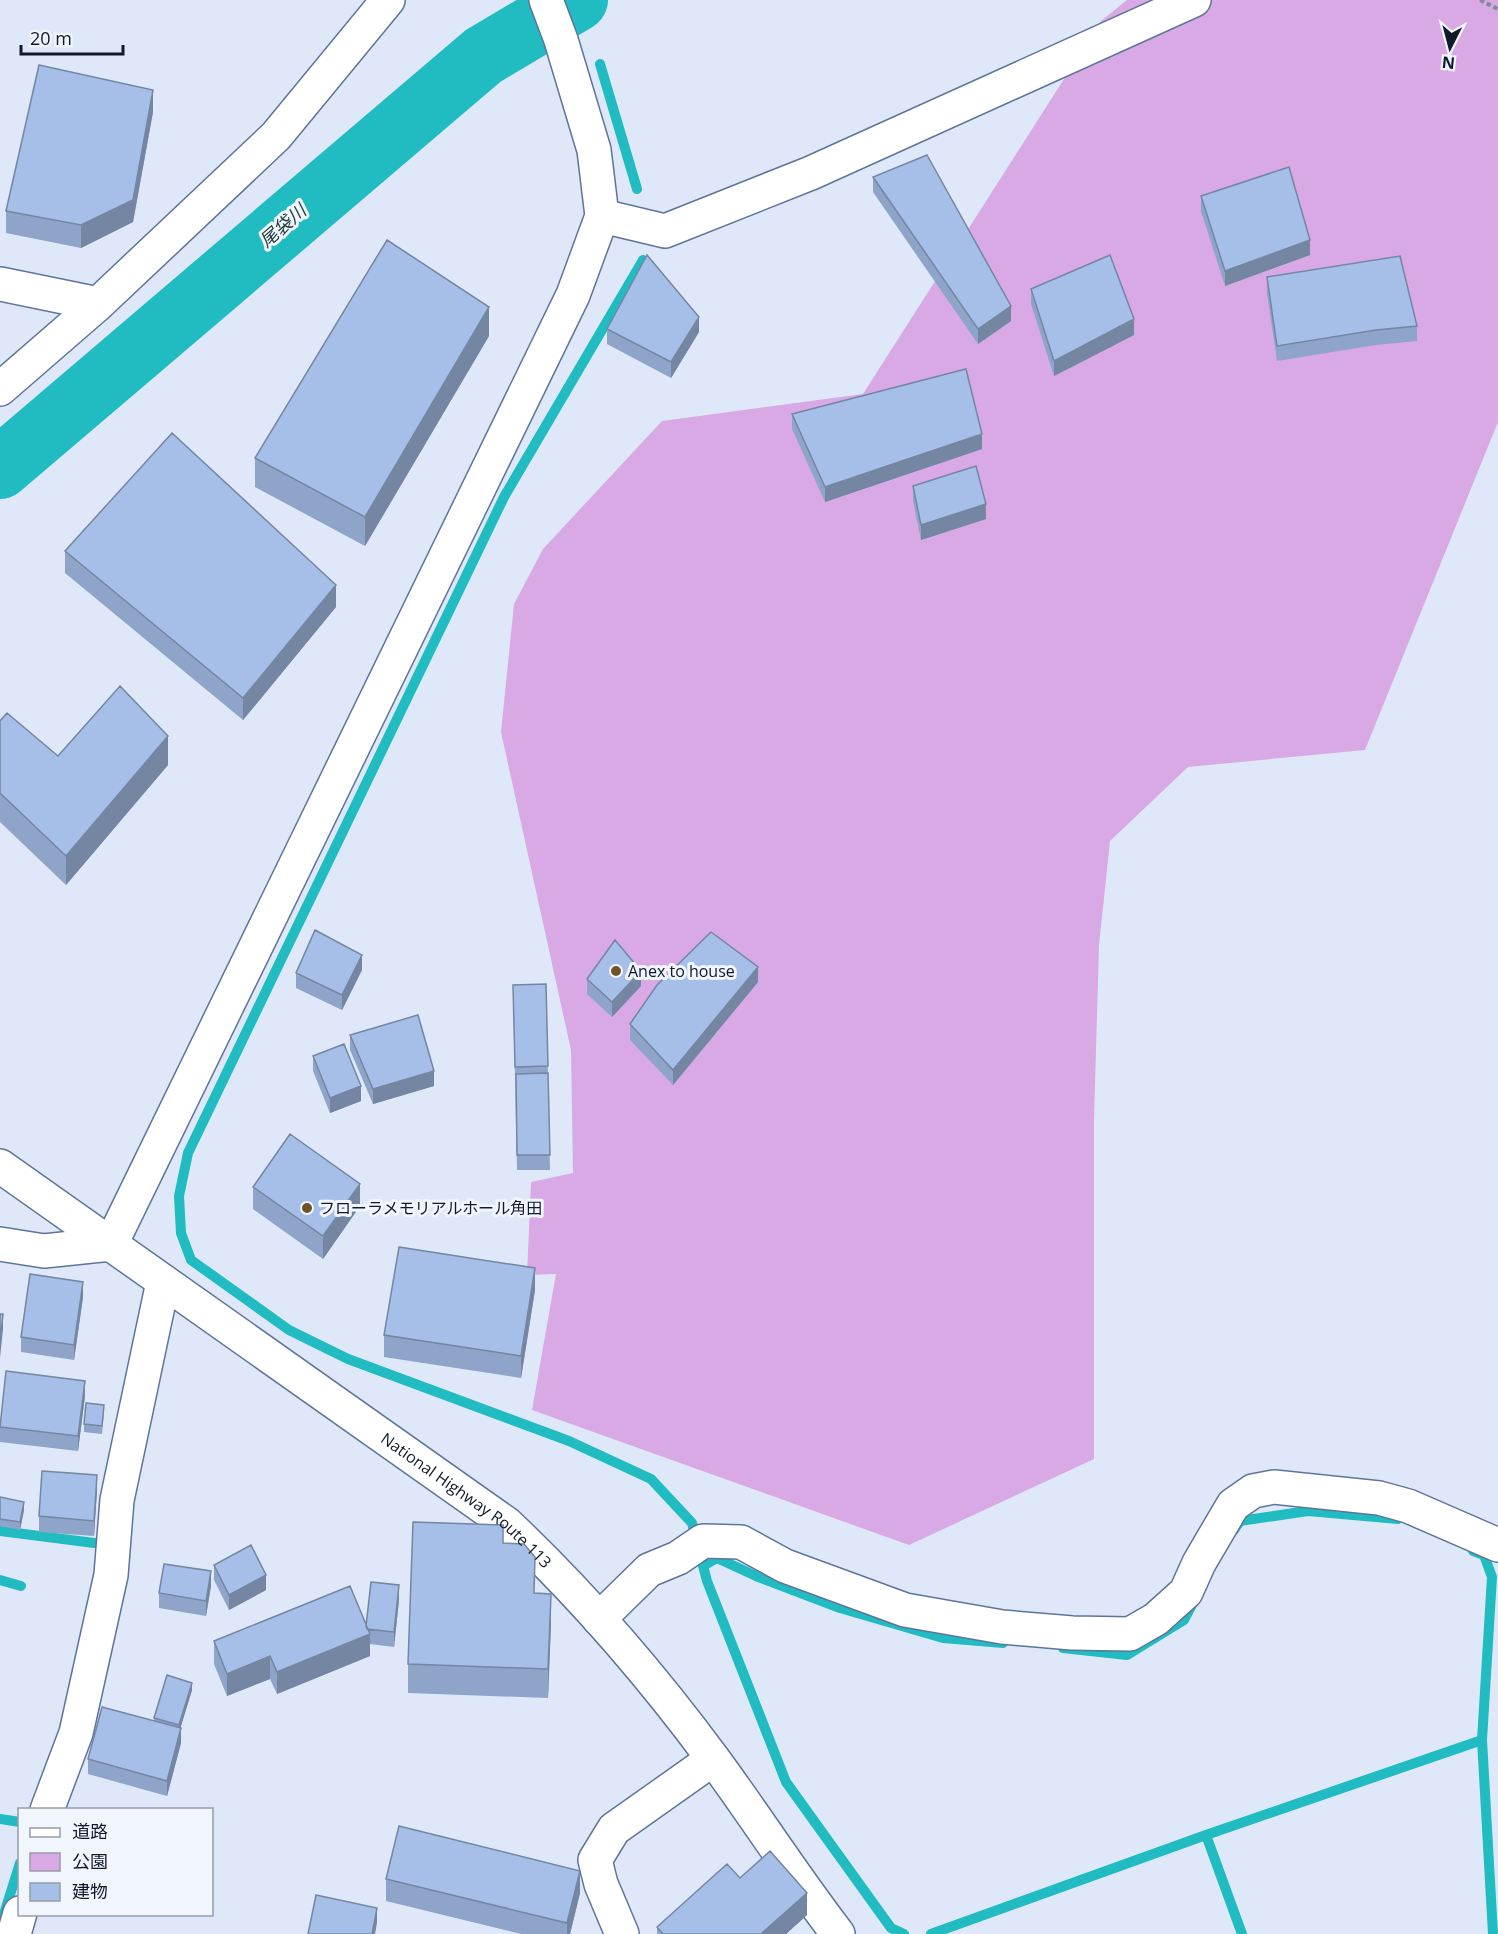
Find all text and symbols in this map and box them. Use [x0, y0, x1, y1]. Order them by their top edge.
scale bar [21, 18, 123, 56]
north arrow [1420, 18, 1480, 78]
text: 20 m [30, 26, 72, 50]
text: N [1441, 51, 1456, 75]
water label: 尾袋川 [254, 197, 312, 252]
place label: Anex to house [628, 960, 735, 982]
marker: Anex to house [609, 964, 623, 978]
place label: フローラメモリアルホール角田 [319, 1197, 542, 1219]
marker: フローラメモリアルホール角田 [300, 1201, 314, 1215]
street label: National Highway Route 113 [377, 1427, 557, 1573]
legend [18, 1808, 213, 1916]
text: 道路 [72, 1819, 108, 1843]
text: 公園 [72, 1849, 108, 1873]
text: 建物 [72, 1879, 108, 1903]

